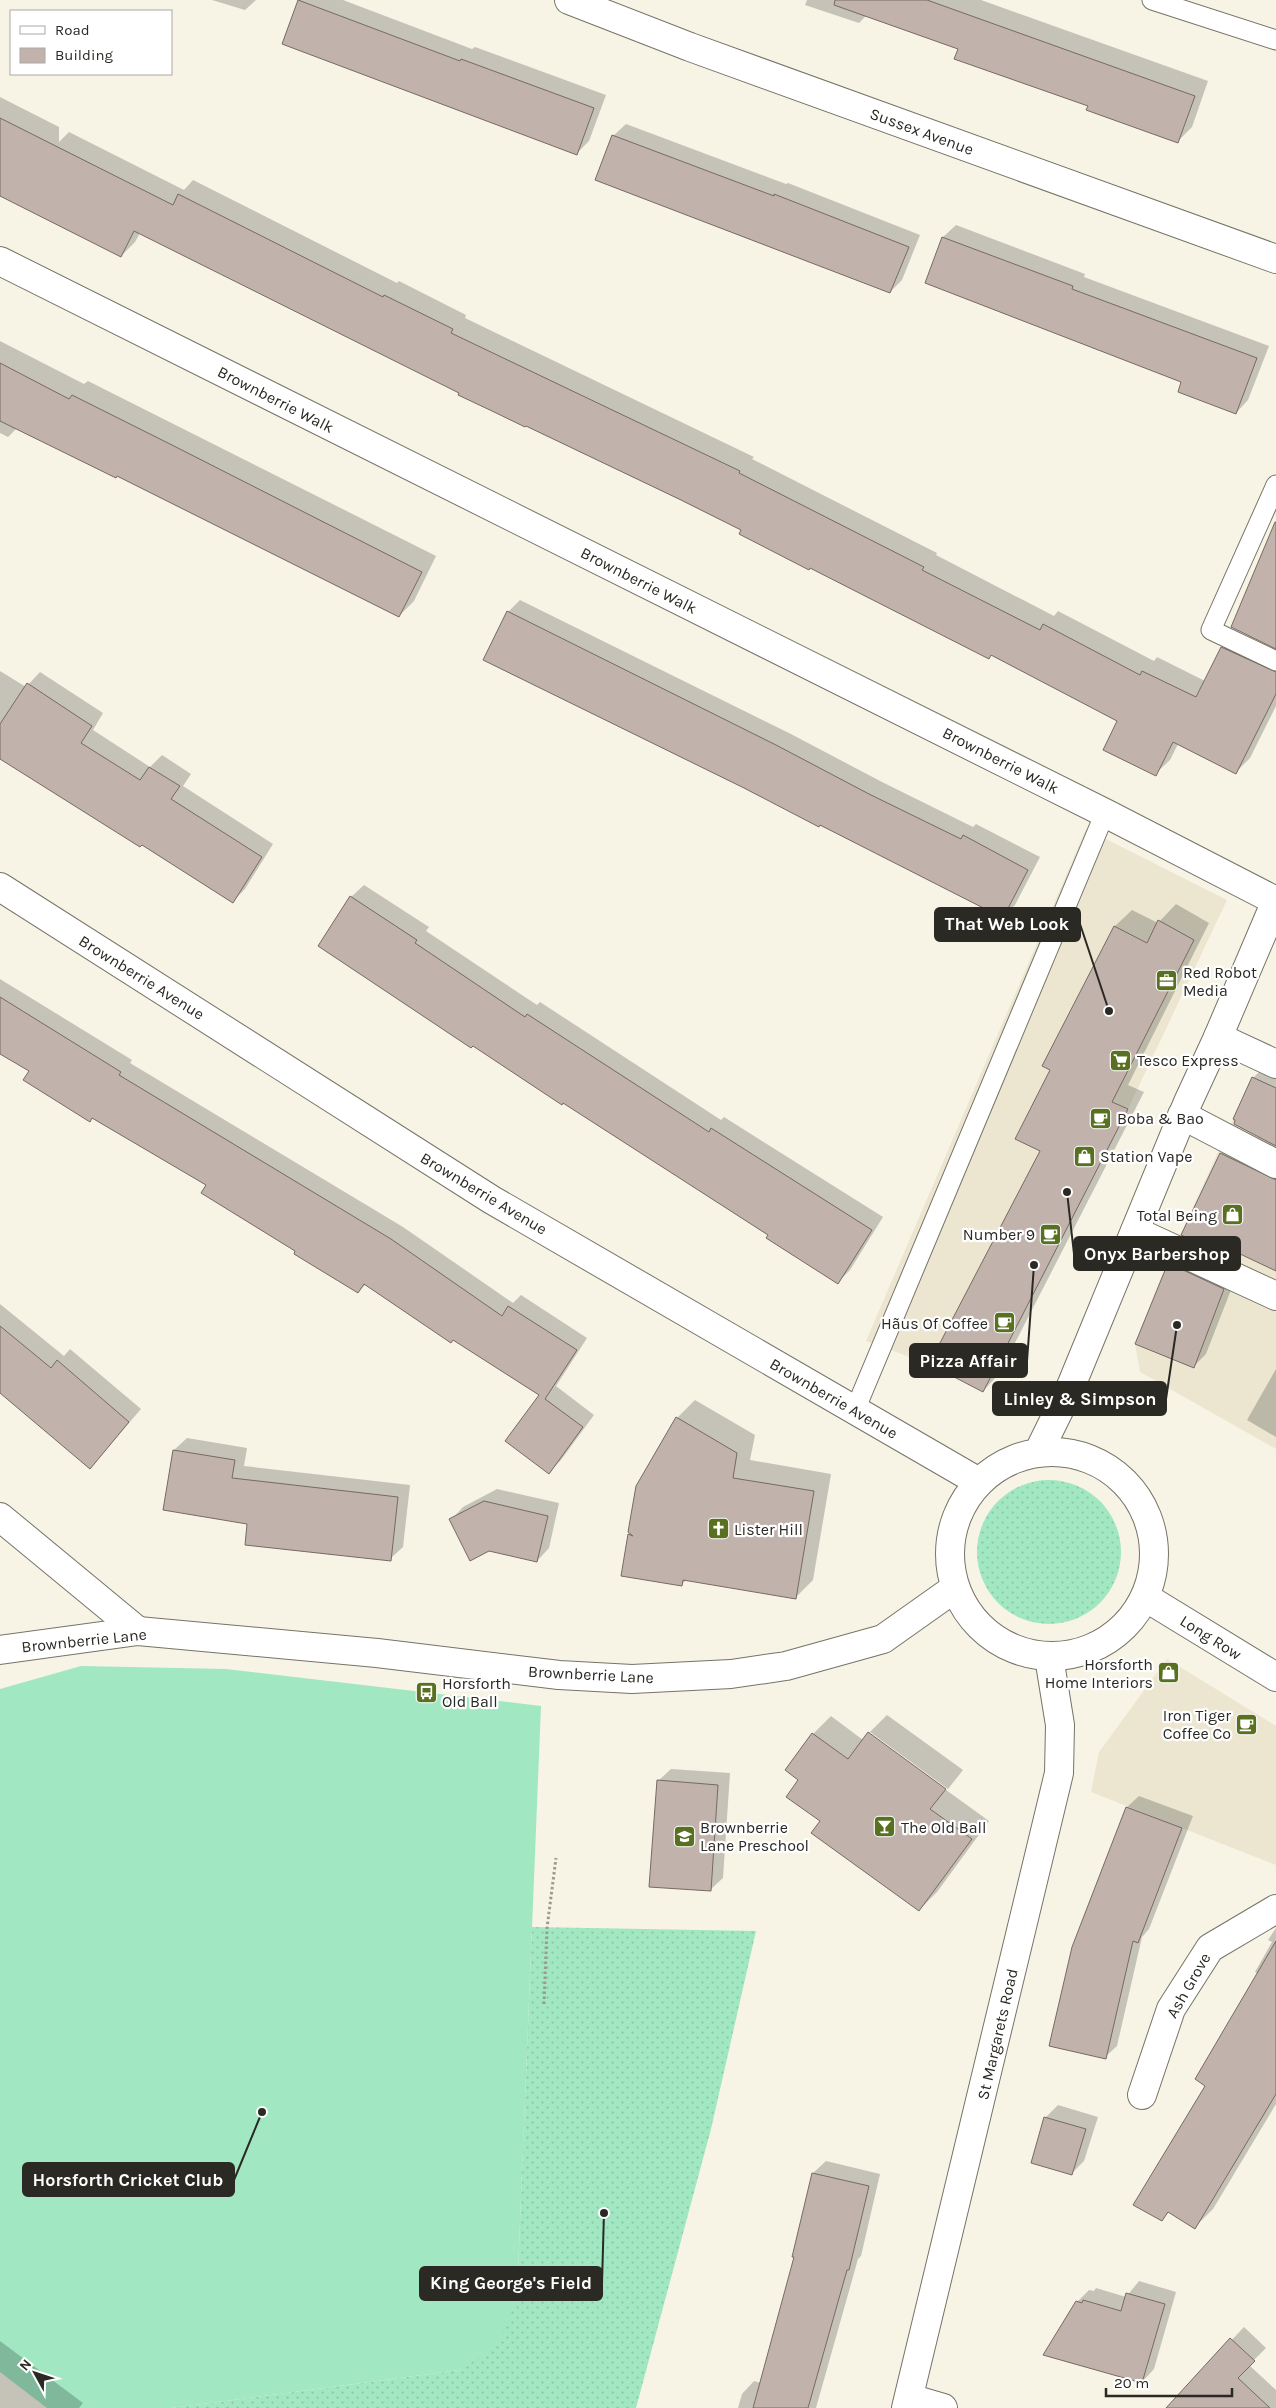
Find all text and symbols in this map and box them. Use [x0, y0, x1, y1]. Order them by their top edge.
legend [10, 10, 172, 75]
text: Road [55, 21, 90, 39]
text: Building [55, 46, 113, 64]
street label: Sussex Avenue [867, 104, 976, 159]
street label: Brownberrie Walk [214, 362, 337, 437]
street label: Brownberrie Walk [577, 543, 700, 618]
street label: Brownberrie Walk [939, 723, 1062, 798]
callout: That Web Look [935, 908, 1080, 941]
text: That Web Look [945, 913, 1070, 935]
street label: Brownberrie Avenue [75, 931, 208, 1024]
place label: Red Robot Media [1183, 963, 1257, 1000]
office icon: Red Robot Media [1155, 969, 1179, 993]
supermarket icon: Tesco Express [1109, 1048, 1133, 1072]
place label: Tesco Express [1137, 1051, 1239, 1070]
cafe icon: Boba & Bao [1089, 1106, 1113, 1130]
place label: Boba & Bao [1117, 1109, 1204, 1128]
shop icon: Station Vape [1072, 1144, 1096, 1168]
place label: Station Vape [1100, 1147, 1192, 1166]
street label: Brownberrie Avenue [417, 1148, 551, 1239]
shop icon: Total Being [1221, 1203, 1245, 1227]
place label: Total Being [1137, 1206, 1217, 1225]
cafe icon: Number 9 [1039, 1222, 1063, 1246]
place label: Number 9 [963, 1225, 1035, 1244]
callout: Onyx Barbershop [1074, 1237, 1240, 1270]
text: Onyx Barbershop [1084, 1243, 1230, 1265]
cafe icon: Hãus Of Coffee [992, 1311, 1016, 1335]
place label: Hãus Of Coffee [881, 1314, 988, 1333]
callout: Pizza Affair [910, 1344, 1027, 1377]
text: Pizza Affair [919, 1350, 1017, 1372]
street label: Brownberrie Avenue [766, 1354, 901, 1443]
callout: Linley & Simpson [993, 1382, 1166, 1415]
text: Linley & Simpson [1004, 1388, 1156, 1410]
church icon: Lister Hill [706, 1517, 730, 1541]
place label: Lister Hill [734, 1520, 803, 1539]
street label: Long Row [1177, 1611, 1245, 1664]
street label: Brownberrie Lane [20, 1624, 148, 1657]
place label: Horsforth Home Interiors [1045, 1655, 1153, 1692]
shop icon: Horsforth Home Interiors [1157, 1661, 1181, 1685]
street label: Brownberrie Lane [528, 1662, 654, 1687]
place label: Horsforth Old Ball [442, 1674, 511, 1711]
bus stop icon: Horsforth Old Ball [414, 1680, 438, 1704]
place label: Iron Tiger Coffee Co [1163, 1706, 1231, 1743]
cafe icon: Iron Tiger Coffee Co [1235, 1712, 1259, 1736]
bar icon: The Old Ball [873, 1815, 897, 1839]
place label: Brownberrie Lane Preschool [700, 1818, 809, 1855]
place label: The Old Ball [901, 1818, 986, 1837]
school or university icon: Brownberrie Lane Preschool [672, 1824, 696, 1848]
street label: Ash Grove [1162, 1949, 1215, 2021]
street label: St Margarets Road [973, 1967, 1022, 2102]
callout: Horsforth Cricket Club [23, 2163, 234, 2196]
text: Horsforth Cricket Club [33, 2169, 223, 2191]
callout: King George's Field [420, 2267, 602, 2300]
text: King George's Field [430, 2272, 592, 2294]
north arrow [10, 2348, 60, 2398]
text: N [16, 2356, 35, 2374]
scale bar [1106, 2366, 1232, 2398]
text: 20 m [1114, 2374, 1149, 2392]

